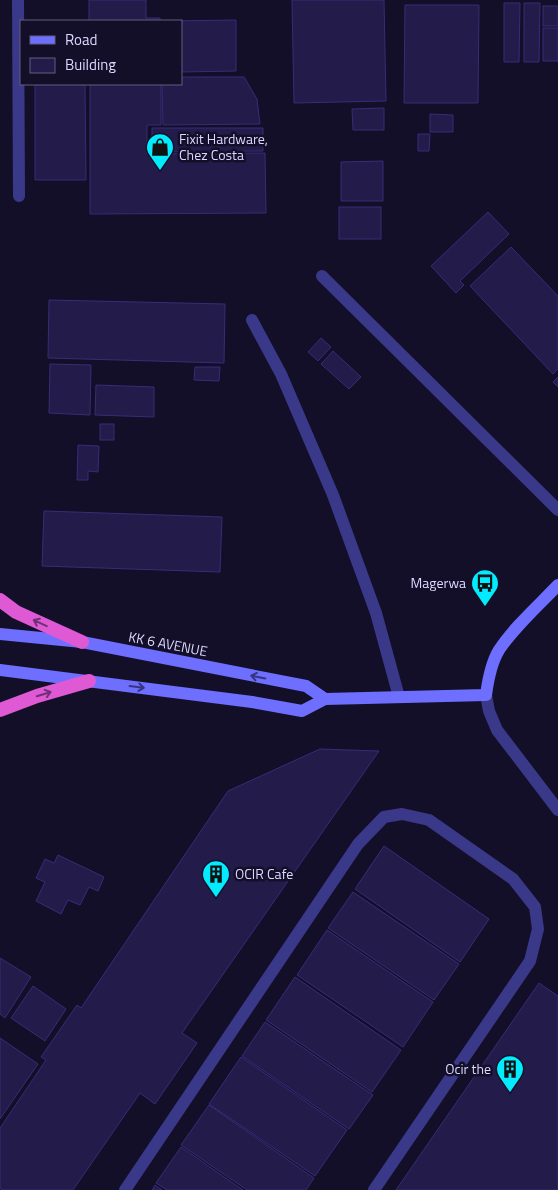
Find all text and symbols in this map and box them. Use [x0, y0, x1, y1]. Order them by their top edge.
legend [20, 20, 182, 85]
text: Road [65, 28, 97, 51]
text: Building [65, 53, 116, 76]
place label: Fixit Hardware, Chez Costa [179, 128, 268, 165]
shop icon: Fixit Hardware, Chez Costa [145, 132, 175, 171]
bus stop icon: Magerwa [470, 568, 500, 607]
place label: Magerwa [411, 572, 466, 593]
one-way arrow [33, 618, 48, 627]
street label: KK 6 AVENUE [127, 626, 210, 661]
one-way arrow [251, 671, 267, 681]
one-way arrow [129, 682, 145, 692]
one-way arrow [36, 689, 52, 699]
building icon: OCIR Cafe [201, 859, 231, 898]
place label: OCIR Cafe [235, 863, 293, 884]
building icon: Ocir the [495, 1054, 525, 1093]
place label: Ocir the [445, 1058, 491, 1079]

